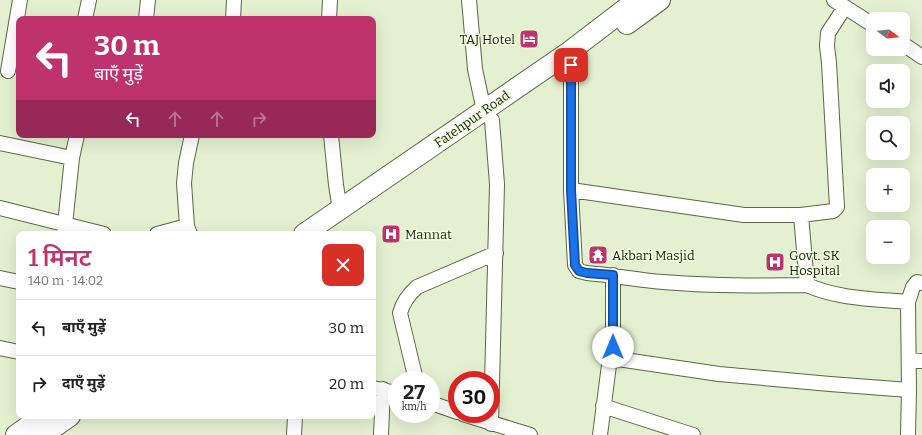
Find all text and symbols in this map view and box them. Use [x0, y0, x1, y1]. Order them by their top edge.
north arrow [866, 12, 910, 56]
map controls [866, 12, 910, 264]
hotel icon: TAJ Hotel [518, 28, 540, 50]
text: 30 m [94, 29, 160, 62]
icon: left [28, 32, 80, 84]
place label: TAJ Hotel [460, 32, 515, 47]
pin [554, 48, 588, 82]
icon: arrive [560, 54, 582, 76]
text: बाएँ मुड़ें [94, 63, 143, 85]
button: sound [866, 64, 910, 108]
street label: Fatehpur Road [431, 87, 513, 151]
icon: left [122, 108, 144, 130]
icon: ahead [164, 108, 186, 130]
icon: ahead [206, 108, 228, 130]
icon: right [248, 108, 270, 130]
button: search [866, 116, 910, 160]
button: + [866, 168, 910, 212]
button: − [866, 220, 910, 264]
hospital icon: Mannat [380, 223, 402, 245]
place label: Mannat [405, 227, 452, 242]
text: 1 मिनट [28, 244, 91, 272]
button: close [322, 244, 364, 286]
temple icon: Akbari Masjid [587, 244, 609, 266]
place label: Akbari Masjid [612, 248, 695, 263]
place label: Govt. SK Hospital [789, 248, 840, 278]
hospital icon: Govt. SK Hospital [764, 251, 786, 273]
text: 140 m · 14:02 [28, 273, 103, 288]
icon: left [28, 317, 50, 339]
text: बाएँ मुड़ें [62, 318, 106, 336]
text: 30 m [329, 319, 364, 337]
position arrow [592, 326, 634, 368]
speed limit sign: 30 [448, 371, 500, 423]
icon: right [28, 373, 50, 395]
text: दाएँ मुड़ें [62, 374, 105, 392]
text: 20 m [329, 375, 364, 393]
text: 27 [403, 380, 425, 404]
text: km/h [402, 401, 426, 413]

